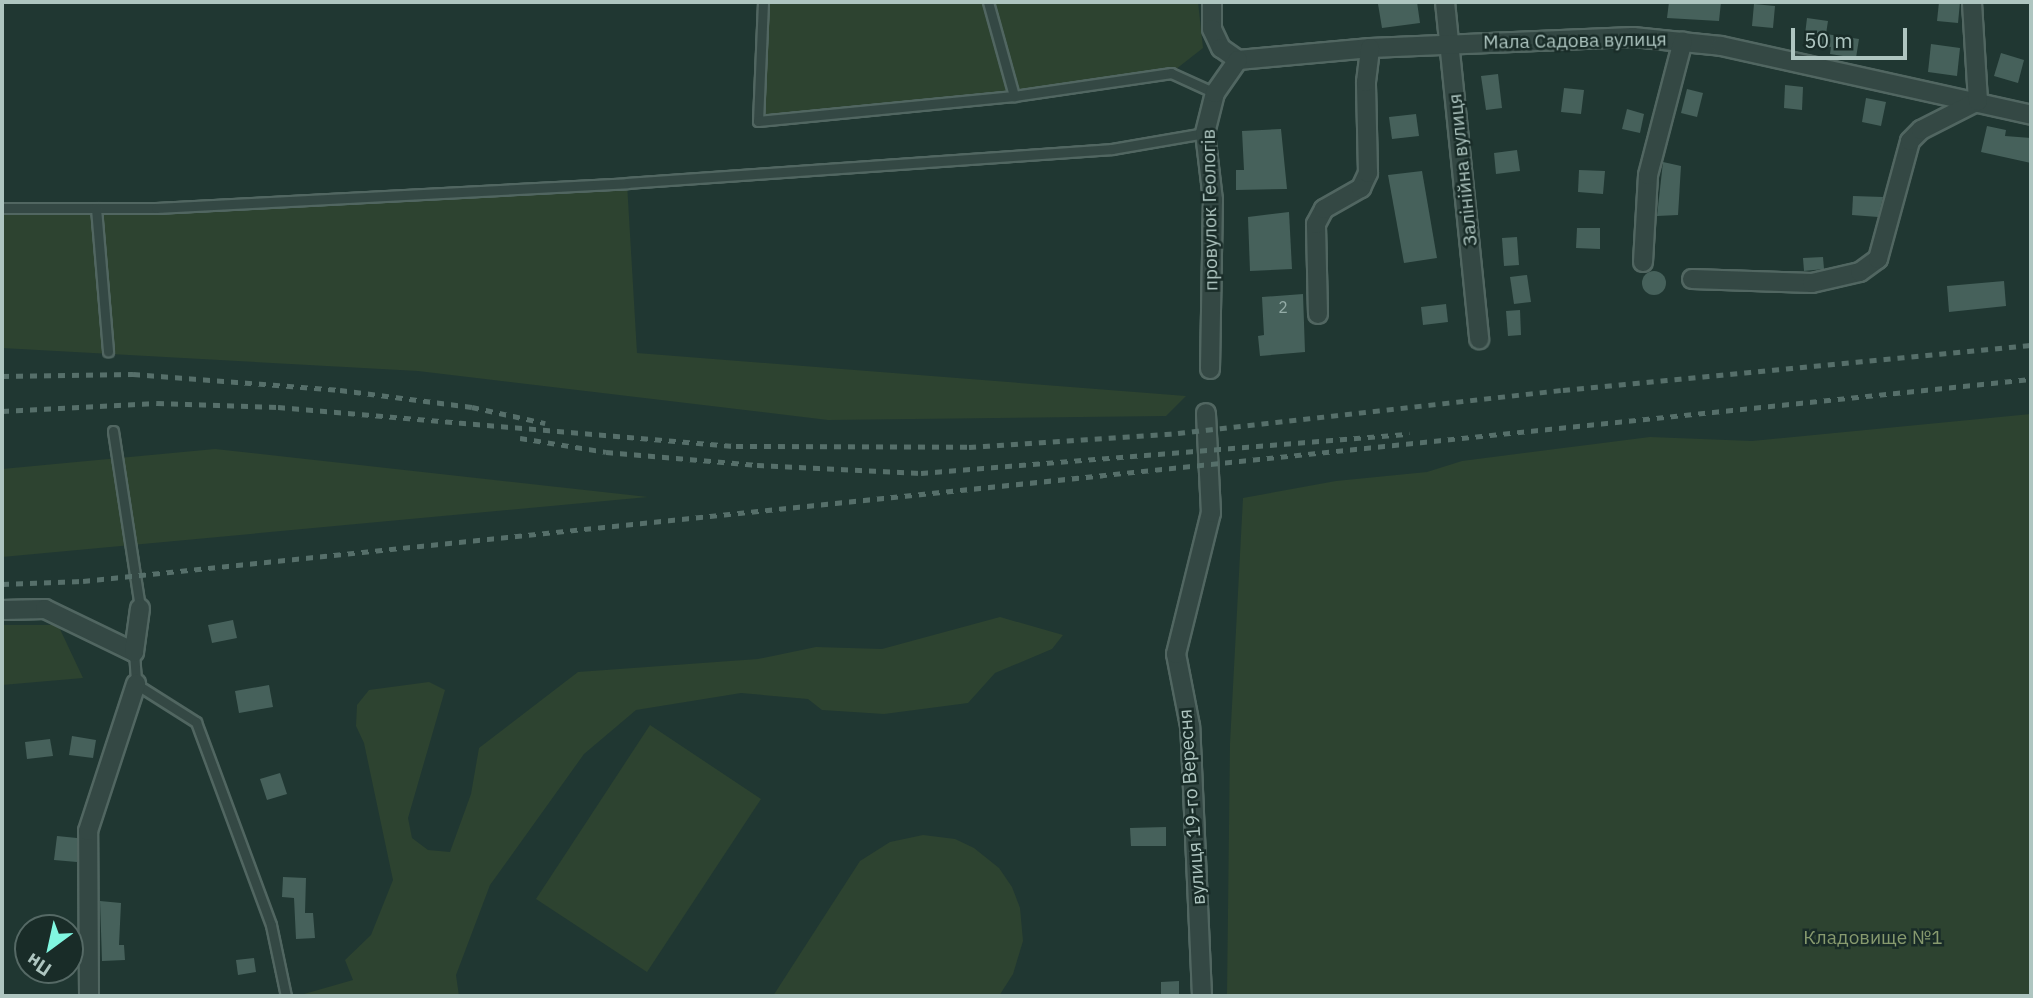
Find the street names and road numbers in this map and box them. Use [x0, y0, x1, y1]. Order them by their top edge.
street label: Мала Садова вулиця [1483, 28, 1667, 54]
street label: Залінійна вулиця [1444, 93, 1482, 247]
street label: провулок Геологів [1197, 129, 1223, 291]
street label: вулиця 19-го Вересня [1174, 708, 1210, 906]

